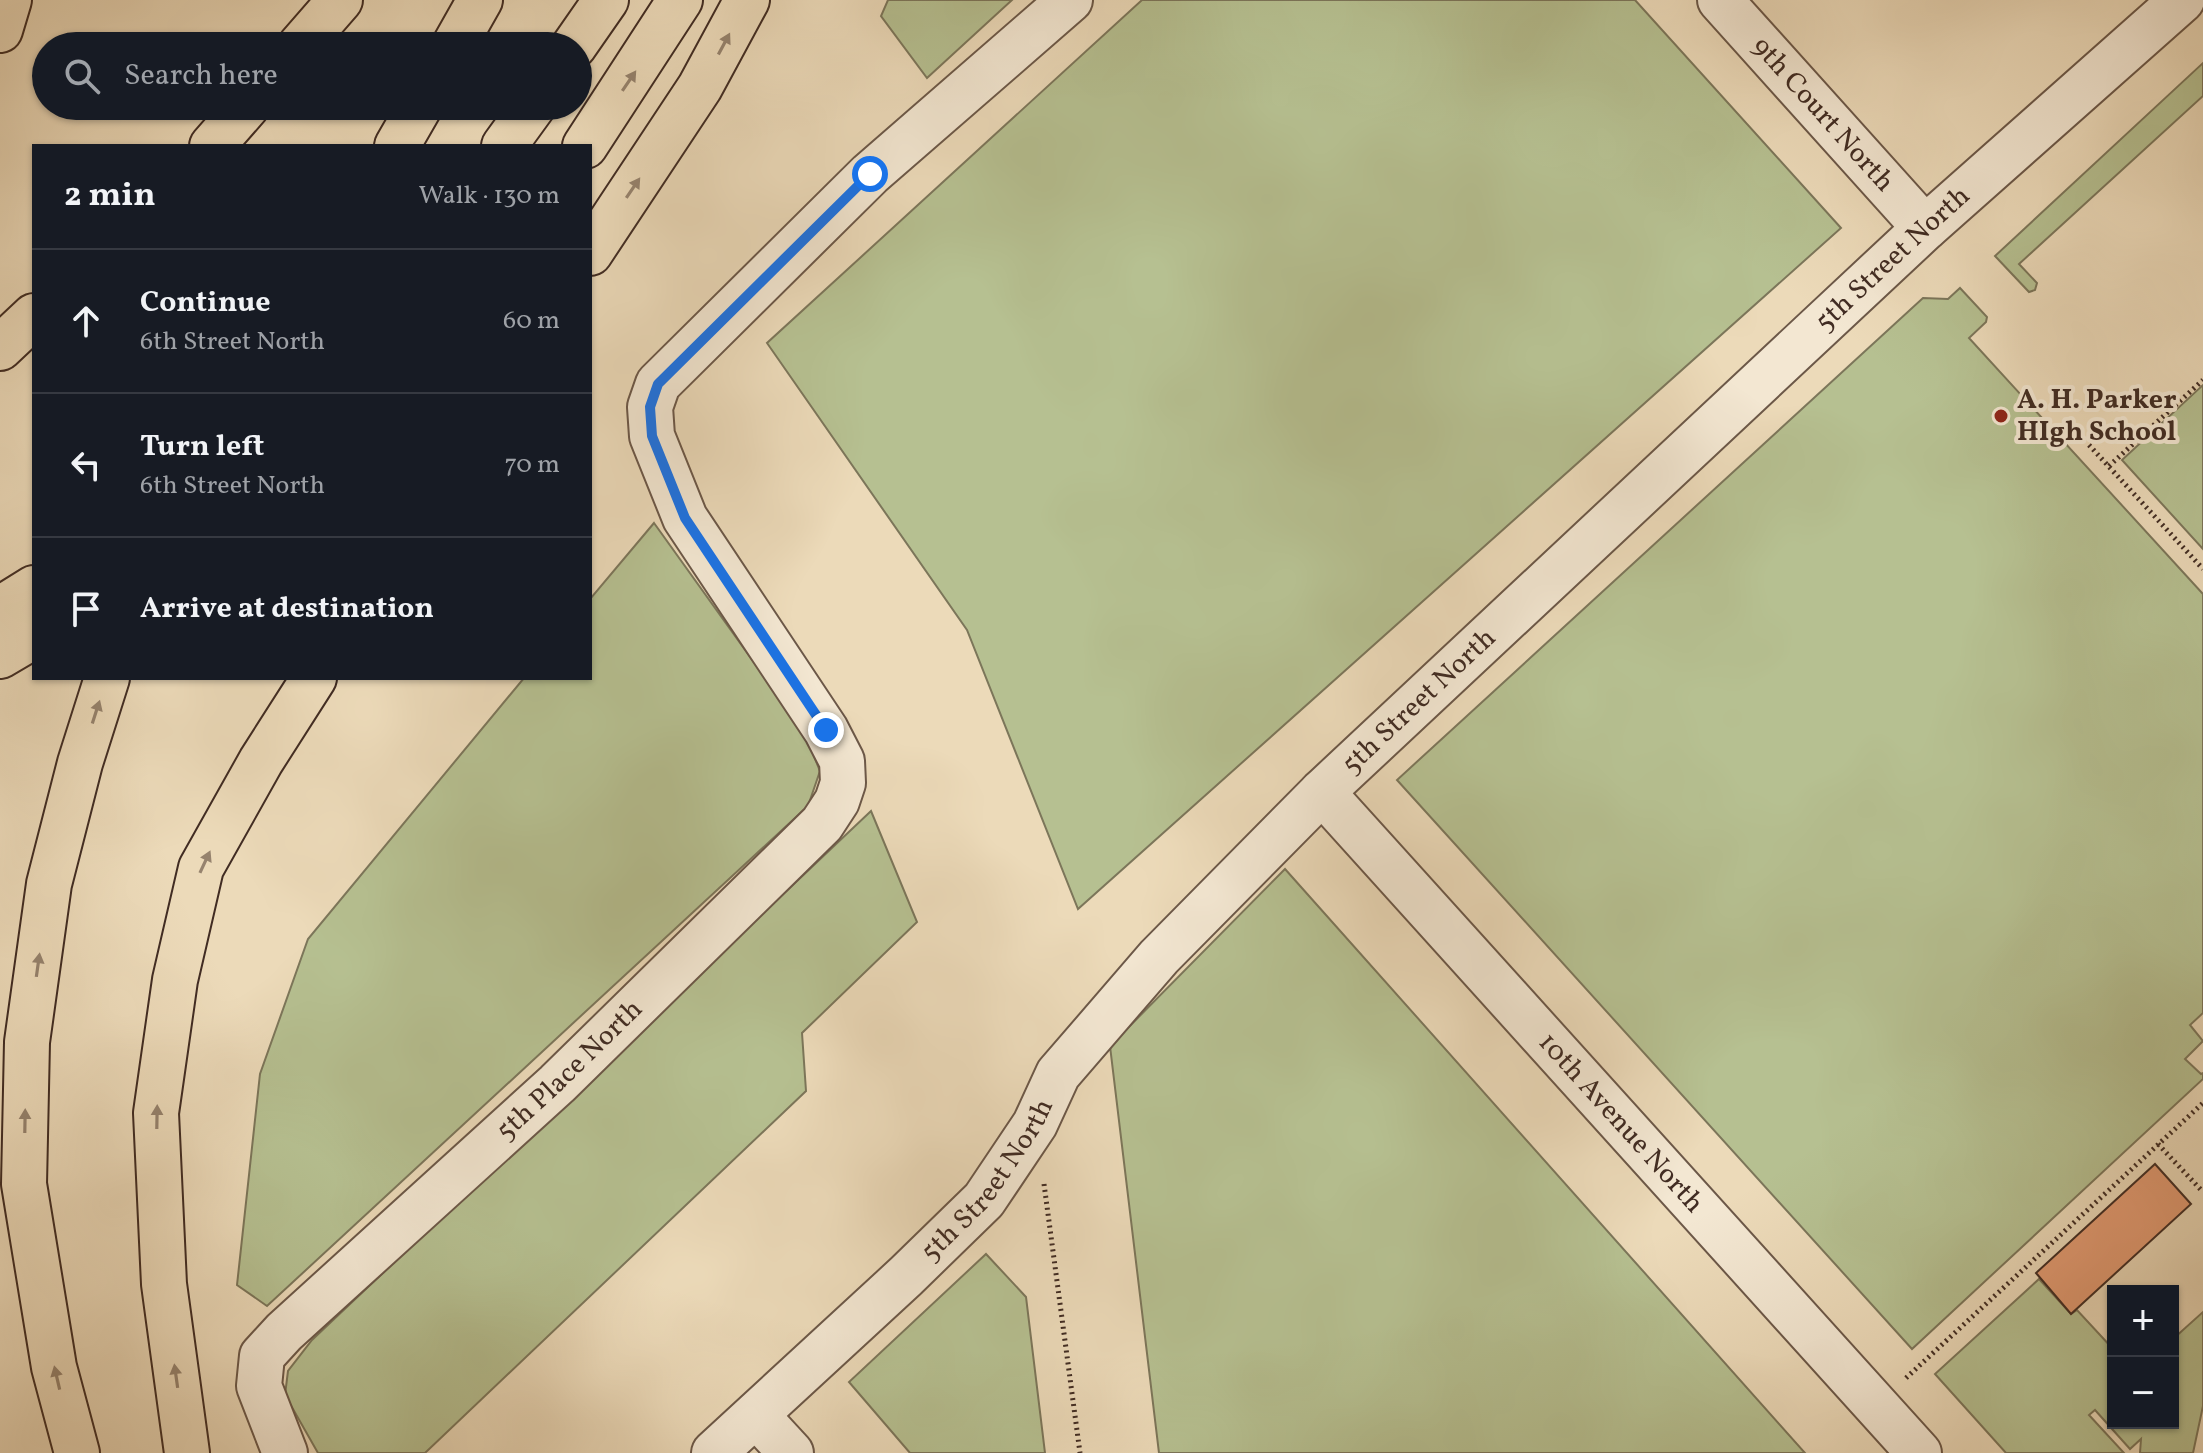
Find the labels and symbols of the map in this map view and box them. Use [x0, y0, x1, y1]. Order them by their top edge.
street label: 9th Court North [1743, 28, 1903, 201]
one-way arrow [717, 32, 730, 55]
one-way arrow [621, 71, 636, 92]
route start [852, 156, 888, 192]
one-way arrow [625, 177, 640, 199]
street label: 5th Street North [1806, 177, 1979, 341]
place label: A. H. Parker HIgh School [2017, 381, 2176, 452]
marker: A. H. Parker HIgh School [1992, 407, 2010, 425]
street label: 5th Street North [1333, 619, 1505, 783]
one-way arrow [90, 700, 102, 724]
route end [808, 712, 844, 748]
one-way arrow [198, 851, 212, 874]
one-way arrow [32, 952, 45, 977]
street label: 5th Place North [487, 991, 652, 1150]
street label: 10th Avenue North [1529, 1024, 1713, 1222]
street label: 5th Street North [912, 1092, 1063, 1271]
one-way arrow [151, 1104, 164, 1129]
one-way arrow [19, 1108, 31, 1133]
one-way arrow [170, 1363, 183, 1388]
one-way arrow [50, 1365, 63, 1390]

